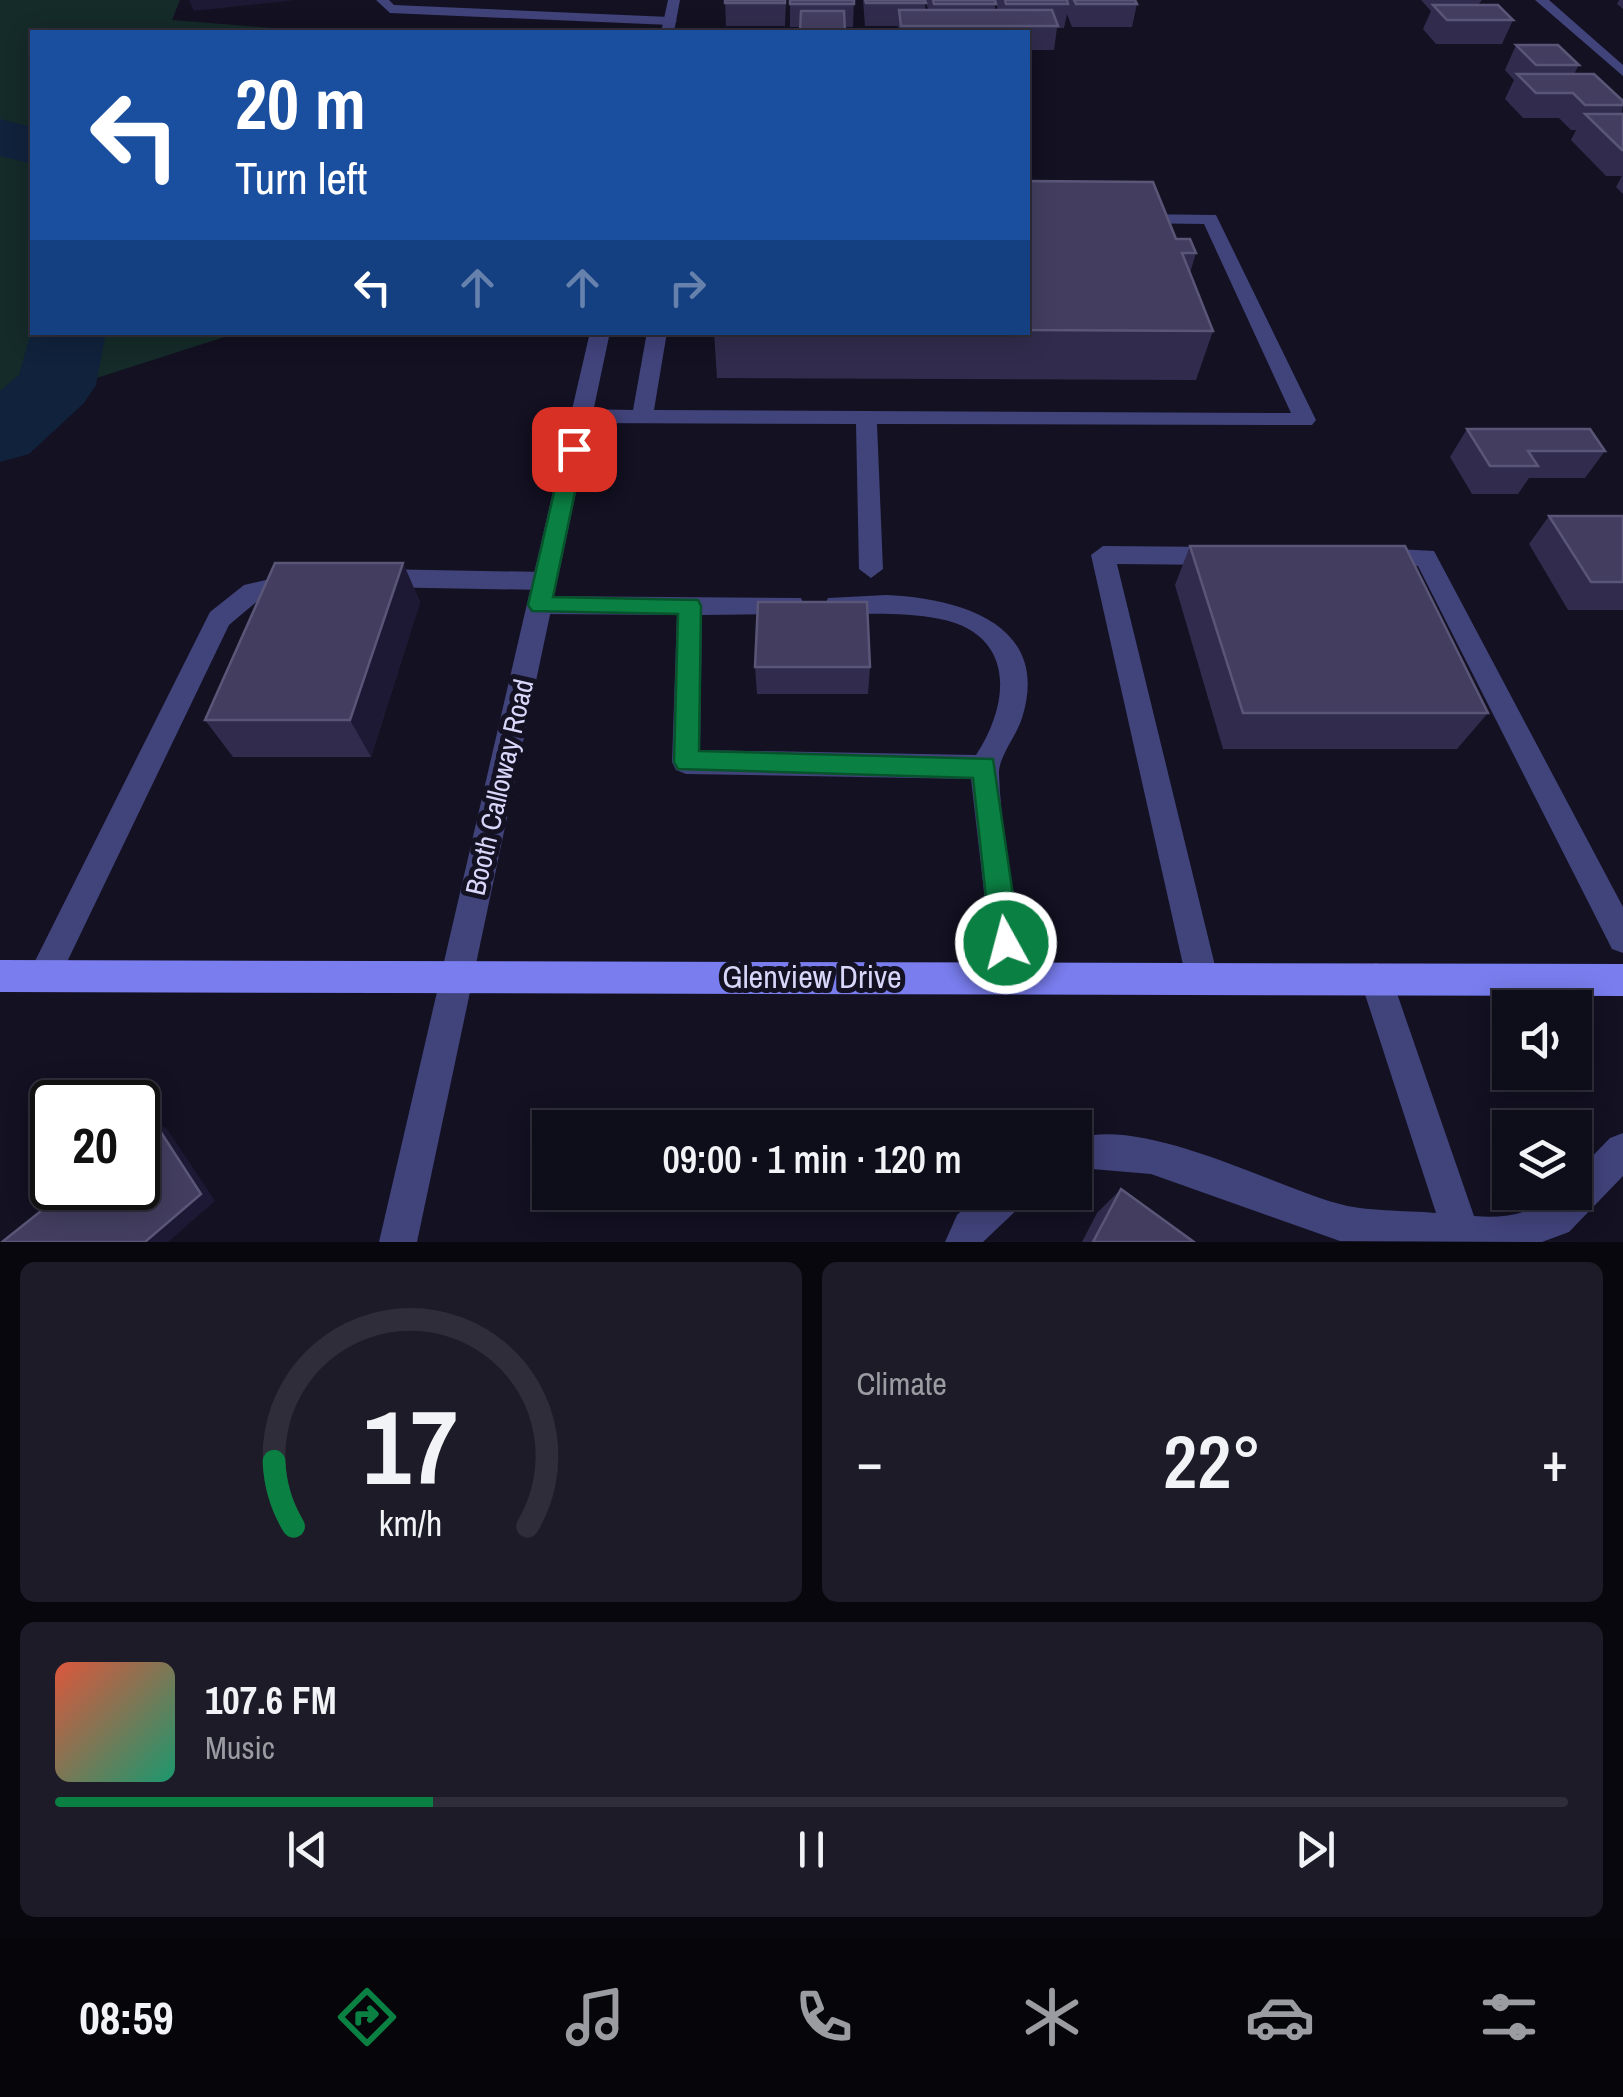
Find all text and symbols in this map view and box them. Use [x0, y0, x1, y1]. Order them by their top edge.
text: 20 m [235, 57, 366, 151]
icon: left [70, 70, 200, 200]
text: Turn left [235, 147, 367, 208]
icon: left [345, 260, 400, 315]
icon: ahead [450, 260, 505, 315]
icon: ahead [555, 260, 610, 315]
icon: right [660, 260, 715, 315]
pin [532, 407, 617, 492]
icon: arrive [547, 422, 602, 477]
street label: Booth Calloway Road [456, 675, 542, 899]
position arrow [954, 891, 1058, 995]
street label: Glenview Drive [722, 955, 902, 998]
map controls [1492, 990, 1592, 1210]
button: sound [1492, 990, 1592, 1090]
speed limit sign: 20 [30, 1080, 160, 1210]
button: layers [1492, 1110, 1592, 1210]
text: 09:00 · 1 min · 120 m [662, 1134, 962, 1185]
text: Climate [857, 1362, 947, 1405]
text: 17 [363, 1376, 458, 1516]
text: 22° [1163, 1410, 1261, 1511]
text: − [857, 1424, 883, 1498]
text: + [1542, 1424, 1568, 1498]
text: km/h [379, 1499, 443, 1547]
text: 107.6 FM [205, 1675, 337, 1726]
text: Music [205, 1726, 275, 1769]
icon: previous [280, 1822, 335, 1877]
icon: pause [784, 1822, 839, 1877]
icon: next [1288, 1822, 1343, 1877]
icon: directions [332, 1982, 402, 2052]
icon: music [560, 1982, 630, 2052]
icon: phone [789, 1982, 859, 2052]
icon: climate [1017, 1982, 1087, 2052]
icon: car [1245, 1982, 1315, 2052]
icon: filters [1474, 1982, 1544, 2052]
text: 08:59 [79, 1987, 174, 2048]

